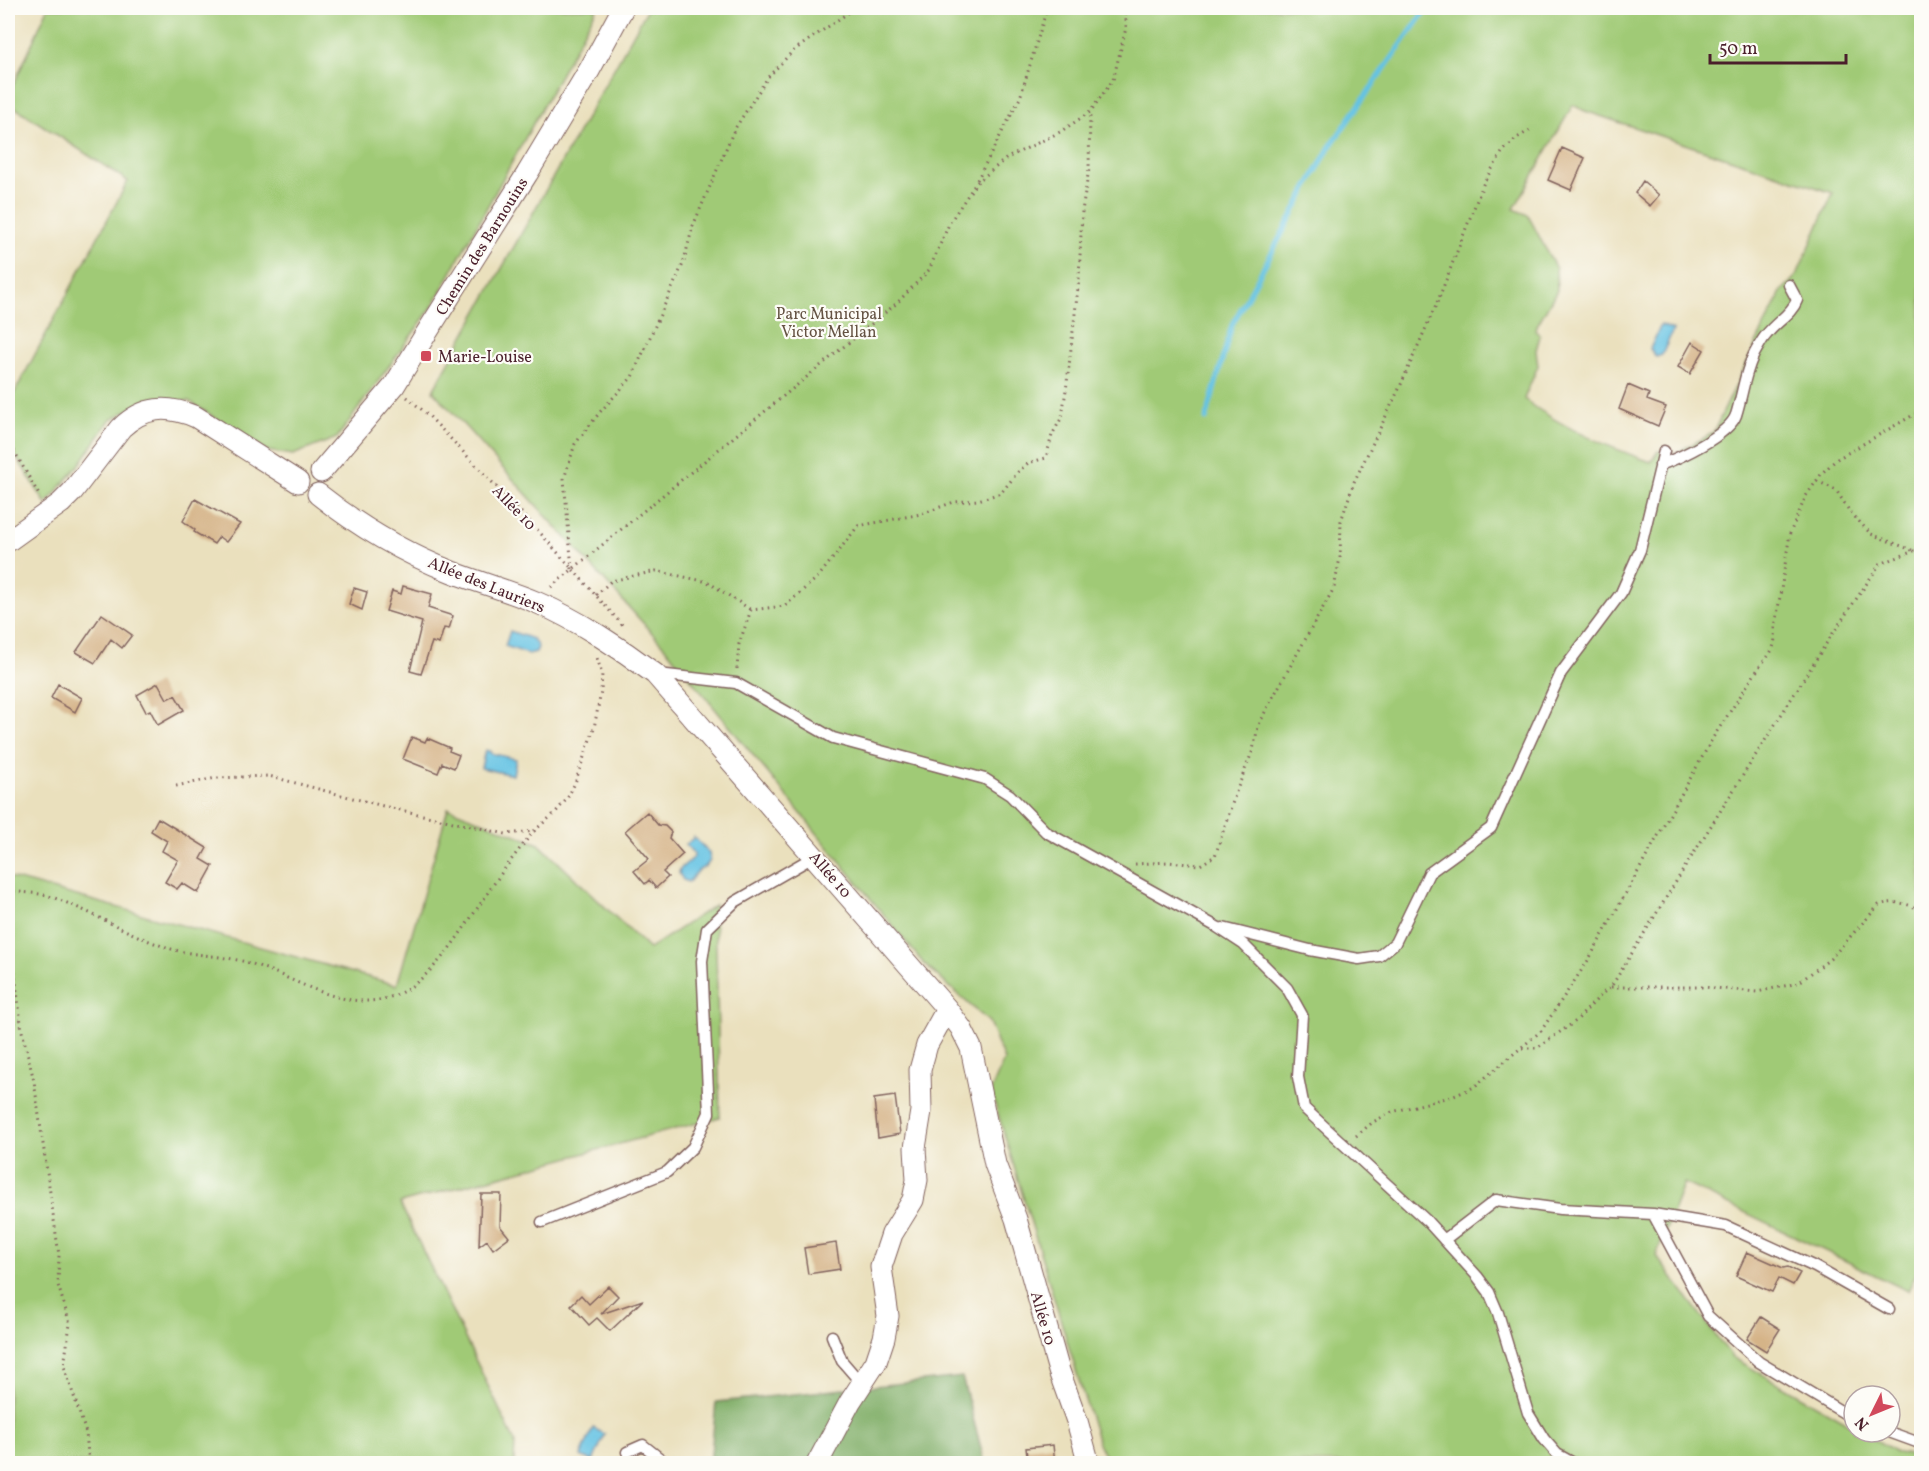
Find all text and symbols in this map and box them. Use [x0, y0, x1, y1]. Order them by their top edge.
scale bar [1710, 27, 1846, 65]
text: 50 m [1719, 37, 1758, 62]
street label: Chemin des Barnouins [431, 174, 534, 320]
park label: Parc Municipal Victor Mellan [776, 304, 882, 344]
place label: Marie-Louise [438, 347, 532, 369]
marker: Marie-Louise [419, 349, 433, 363]
street label: Allée 10 [487, 481, 541, 536]
street label: Allée des Lauriers [424, 552, 548, 619]
street label: Allée 10 [803, 847, 856, 903]
street label: Allée 10 [1024, 1289, 1060, 1348]
north arrow [1842, 1384, 1902, 1444]
text: N [1850, 1411, 1875, 1435]

